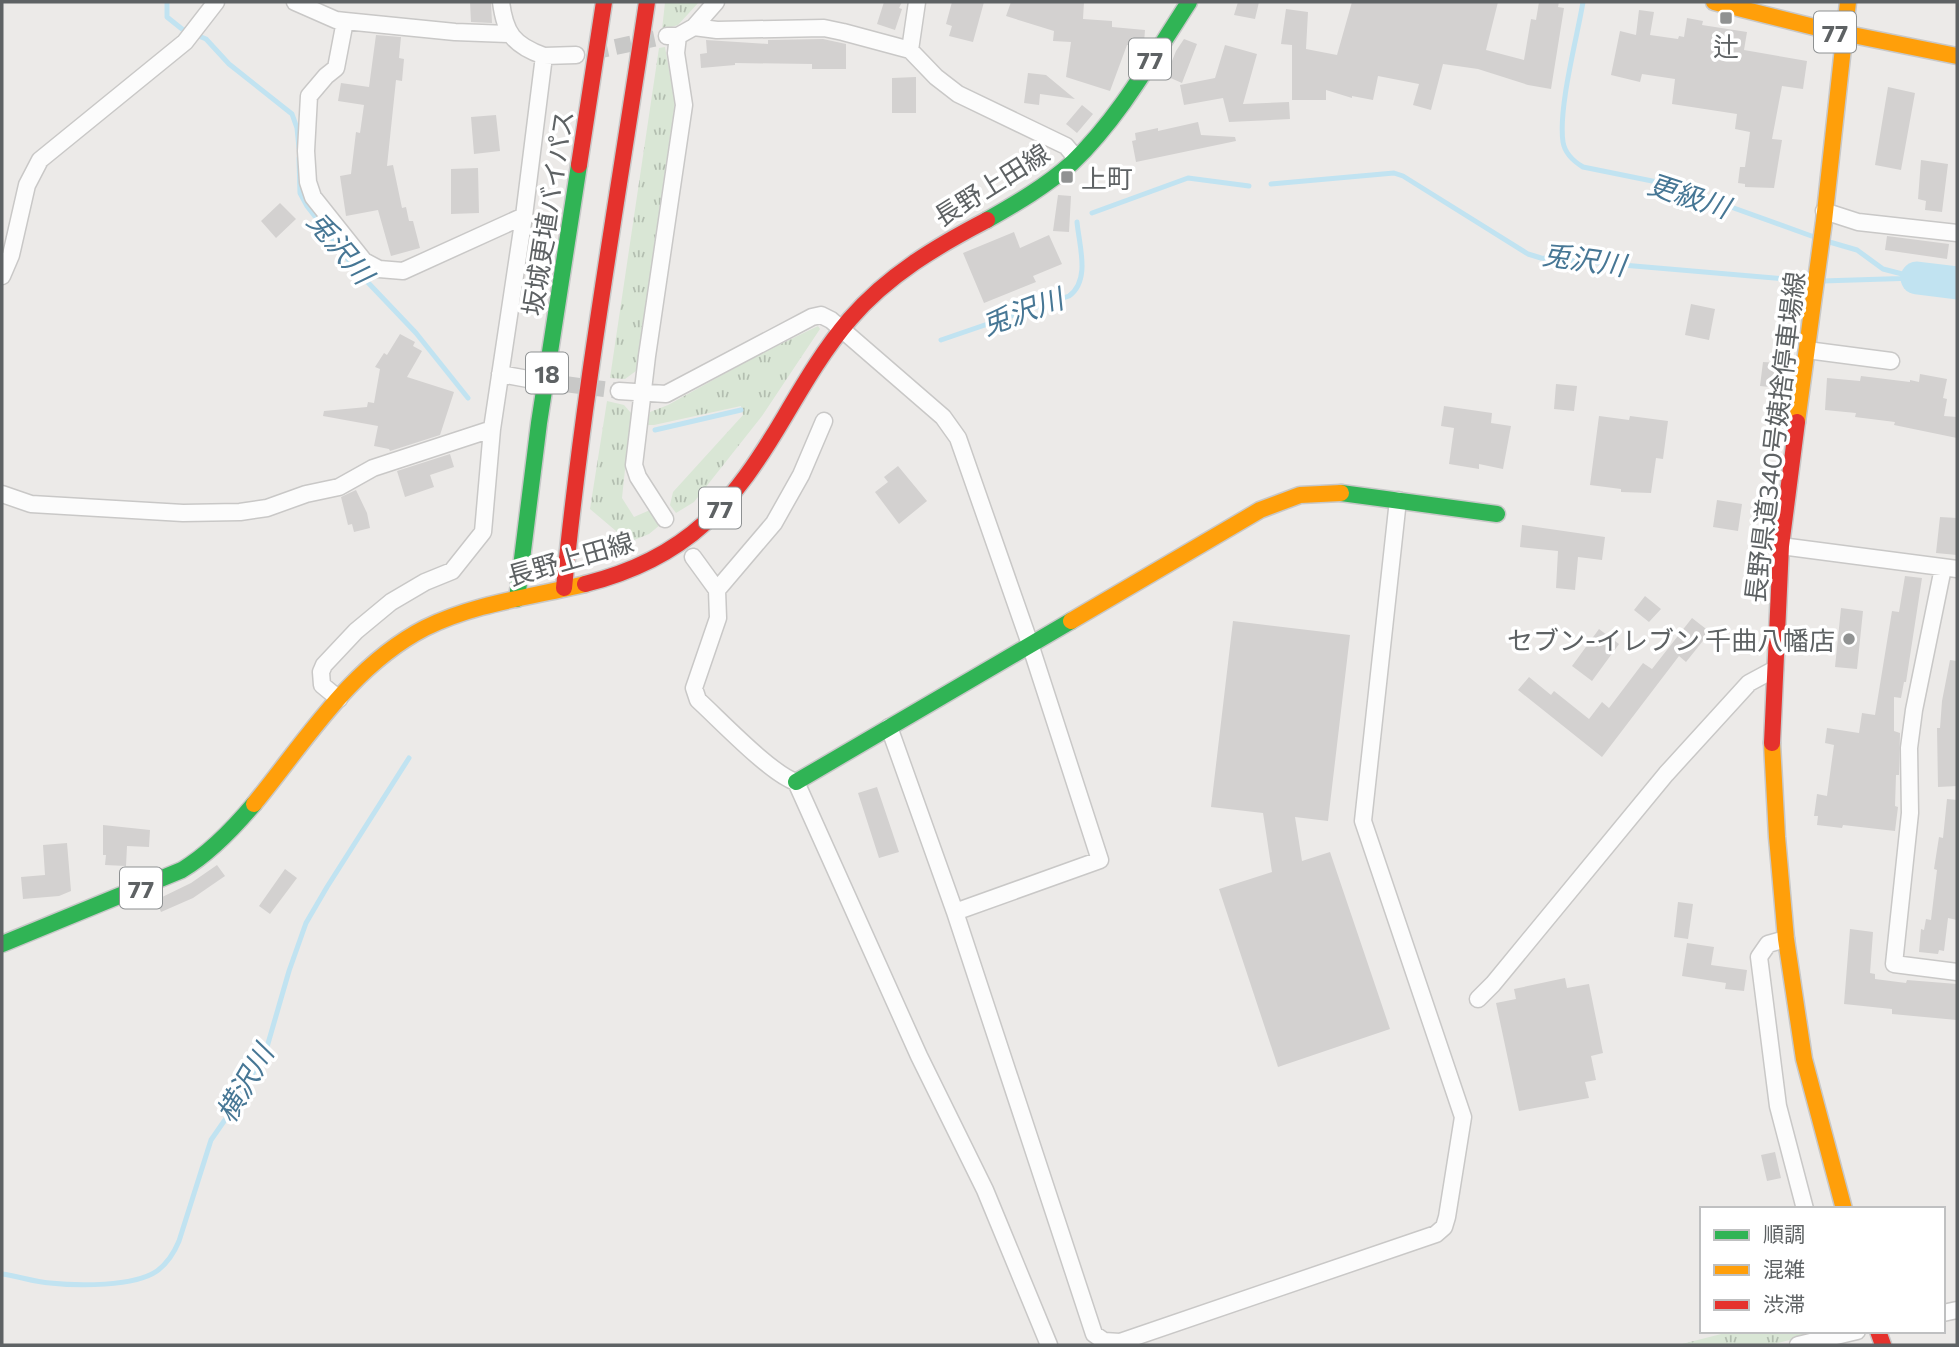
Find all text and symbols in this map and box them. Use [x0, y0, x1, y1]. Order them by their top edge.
marker: 辻 [1718, 10, 1734, 26]
road number: 77 [1814, 12, 1856, 52]
place label: 辻 [1713, 30, 1739, 61]
road number: 77 [1129, 38, 1171, 80]
street label: 坂城更埴バイパス [515, 108, 579, 318]
street label: 長野上田線 [928, 136, 1054, 232]
place label: 上町 [1081, 162, 1133, 193]
water label: 更級川 [1644, 166, 1737, 225]
marker: 上町 [1059, 169, 1075, 185]
water label: 兎沢川 [301, 204, 383, 292]
water label: 兎沢川 [1540, 236, 1631, 282]
street label: 長野県道340号姨捨停車場線 [1738, 270, 1810, 604]
water label: 兎沢川 [977, 280, 1070, 341]
road number: 18 [526, 352, 568, 394]
road number: 77 [699, 488, 741, 528]
street label: 長野上田線 [503, 525, 637, 591]
place label: セブン-イレブン 千曲八幡店 [1507, 624, 1835, 655]
marker: セブン-イレブン 千曲八幡店 [1841, 631, 1857, 647]
road number: 77 [120, 868, 162, 908]
water label: 横沢川 [208, 1036, 281, 1128]
legend [1700, 1207, 1945, 1333]
text: 順調 [1763, 1221, 1805, 1246]
text: 混雑 [1763, 1256, 1805, 1281]
text: 渋滞 [1763, 1291, 1805, 1316]

